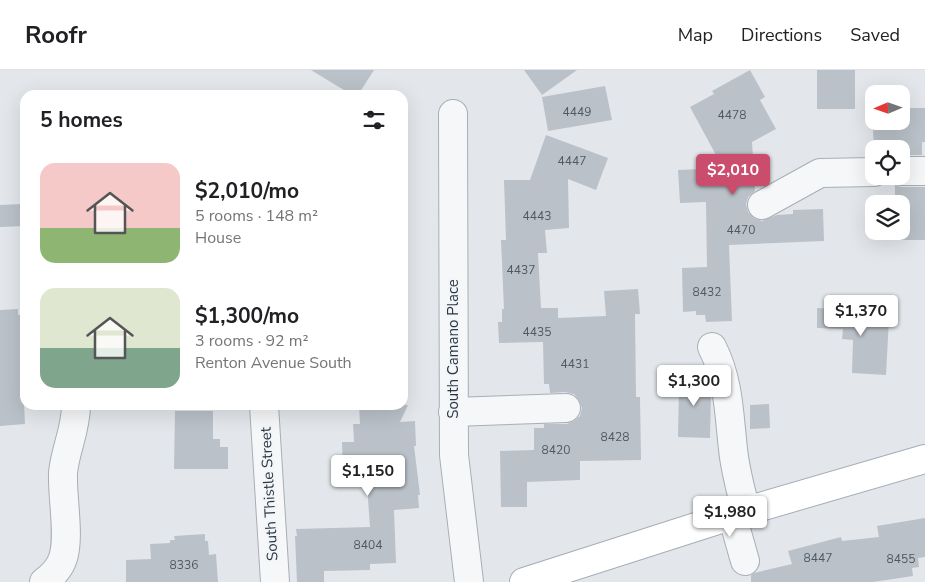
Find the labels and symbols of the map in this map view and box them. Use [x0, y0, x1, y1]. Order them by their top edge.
north arrow [865, 85, 910, 130]
house number: 4449 [563, 104, 591, 120]
house number: 4478 [718, 107, 746, 123]
house number: 4447 [558, 153, 586, 169]
pin: $2,010 [692, 154, 774, 196]
house number: 4443 [523, 208, 551, 224]
house number: 4470 [727, 222, 755, 238]
house number: 4437 [507, 262, 535, 278]
street label: South Camano Place [443, 279, 463, 419]
house number: 8432 [693, 284, 721, 300]
pin: $1,370 [820, 294, 902, 337]
house number: 4435 [523, 324, 551, 340]
house number: 4431 [561, 356, 589, 372]
pin: $1,300 [653, 364, 735, 407]
street label: South Thistle Street [255, 426, 282, 562]
house number: 8428 [601, 429, 629, 445]
house number: 8420 [542, 442, 570, 458]
pin: $1,150 [327, 454, 409, 497]
pin: $1,980 [689, 496, 771, 538]
house number: 8404 [354, 537, 382, 553]
house number: 8447 [804, 550, 832, 566]
house number: 8455 [887, 551, 915, 567]
house number: 8336 [170, 557, 198, 573]

